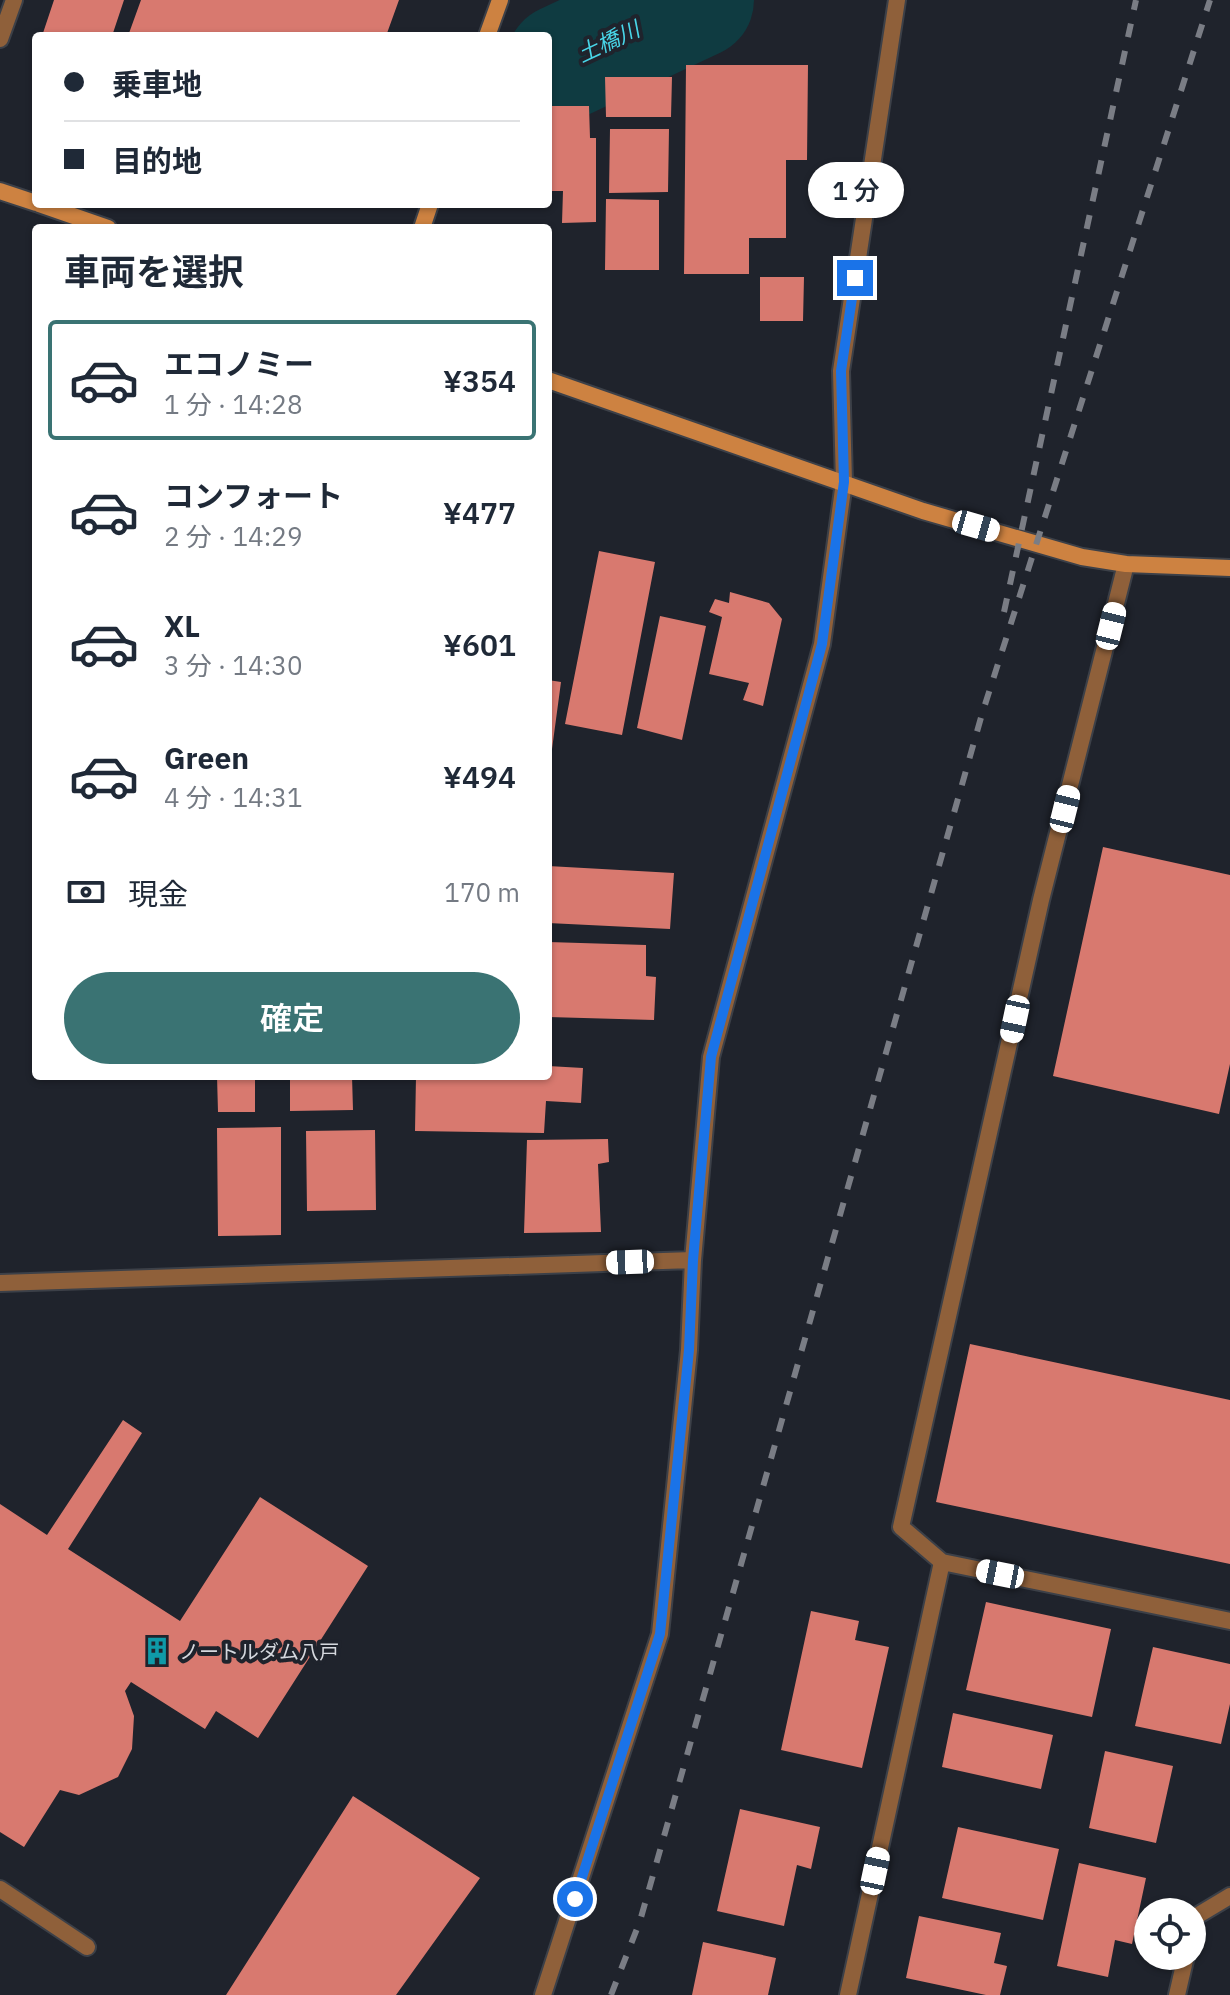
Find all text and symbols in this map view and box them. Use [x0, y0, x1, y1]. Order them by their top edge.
water label: 土橋川 [572, 13, 646, 68]
text: 乗車地 [112, 64, 202, 103]
text: 目的地 [112, 141, 202, 180]
callout: 1 分 [807, 162, 903, 218]
text: 1 分 [832, 173, 880, 207]
text: 車両を選択 [64, 248, 244, 295]
route end [837, 260, 873, 296]
icon: car [68, 344, 140, 416]
text: エコノミー [164, 344, 314, 383]
text: ¥354 [443, 361, 516, 400]
text: 1 分 · 14:28 [164, 387, 302, 421]
icon: car [68, 476, 140, 548]
text: コンフォート [164, 476, 343, 515]
text: ¥477 [443, 493, 516, 532]
car [950, 508, 1002, 544]
text: 2 分 · 14:29 [164, 519, 302, 553]
car [1094, 600, 1128, 652]
text: XL [164, 606, 200, 645]
icon: car [68, 608, 140, 680]
text: ¥601 [443, 625, 516, 664]
text: 3 分 · 14:30 [164, 648, 302, 682]
text: Green [164, 738, 249, 777]
icon: car [68, 740, 140, 812]
text: ¥494 [443, 757, 516, 796]
text: 4 分 · 14:31 [164, 780, 302, 814]
car [1048, 783, 1082, 835]
icon: cash [64, 870, 108, 914]
text: 現金 [128, 874, 188, 913]
text: 170 m [444, 875, 520, 909]
button: 確定 [64, 972, 520, 1064]
car [998, 993, 1032, 1045]
car [606, 1249, 654, 1275]
car [974, 1558, 1026, 1590]
building icon: ノートルダム八戸 [142, 1636, 172, 1666]
place label: ノートルダム八戸 [179, 1638, 339, 1665]
car [858, 1845, 892, 1897]
route start [557, 1881, 593, 1917]
map controls [1134, 1898, 1206, 1970]
button: locate [1134, 1898, 1206, 1970]

